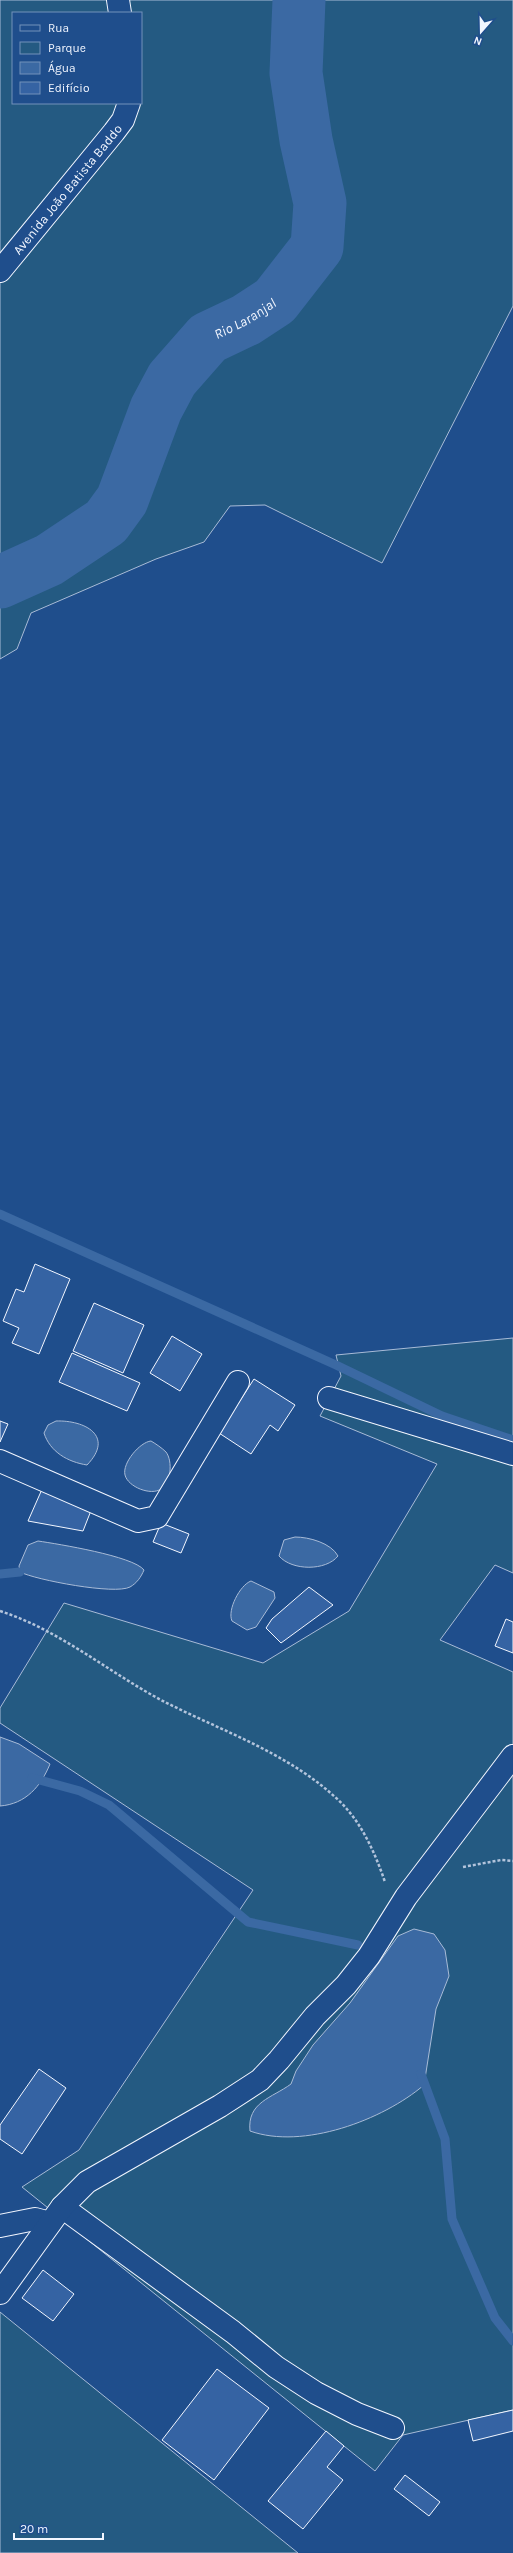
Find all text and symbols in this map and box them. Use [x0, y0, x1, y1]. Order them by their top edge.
legend [12, 12, 142, 104]
north arrow [461, 12, 501, 52]
text: Rua [48, 21, 69, 35]
text: N [472, 33, 484, 48]
text: Parque [48, 41, 86, 55]
text: Água [48, 60, 76, 75]
text: Edifício [48, 81, 89, 95]
street label: Avenida João Batista Baddo [10, 121, 125, 257]
water label: Rio Laranjal [212, 294, 280, 343]
scale bar [14, 2515, 103, 2541]
text: 20 m [20, 2522, 48, 2536]

